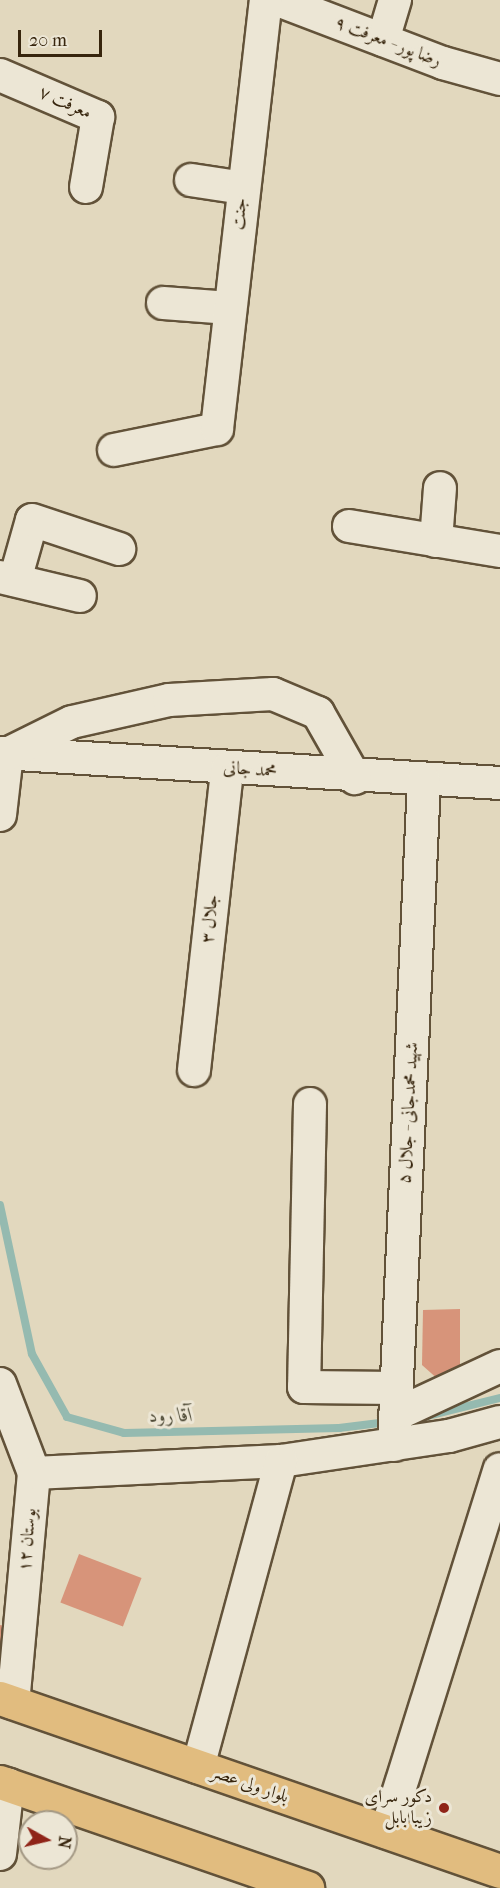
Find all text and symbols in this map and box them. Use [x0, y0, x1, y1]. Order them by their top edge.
street label: رضا پور - معرفت ۹ [332, 12, 444, 72]
scale bar [21, 18, 105, 56]
text: 20 m [29, 30, 67, 51]
street label: معرفت ۷ [35, 82, 95, 124]
street label: جنت [228, 197, 252, 231]
street label: محمد جانی [222, 757, 278, 783]
street label: جلال ۳ [197, 894, 223, 944]
street label: شهید محمدجانی - جلال ۵ [394, 1042, 424, 1184]
water label: آقا رود [149, 1403, 193, 1427]
street label: بوستان ۱۲ [14, 1507, 42, 1573]
street label: بلوار ولی عصر [208, 1762, 292, 1808]
place label: دکور سرای زیبا بابل [364, 1787, 432, 1830]
marker: دکور سرای زیبا بابل [437, 1801, 451, 1815]
north arrow [18, 1810, 78, 1870]
text: N [54, 1835, 75, 1850]

